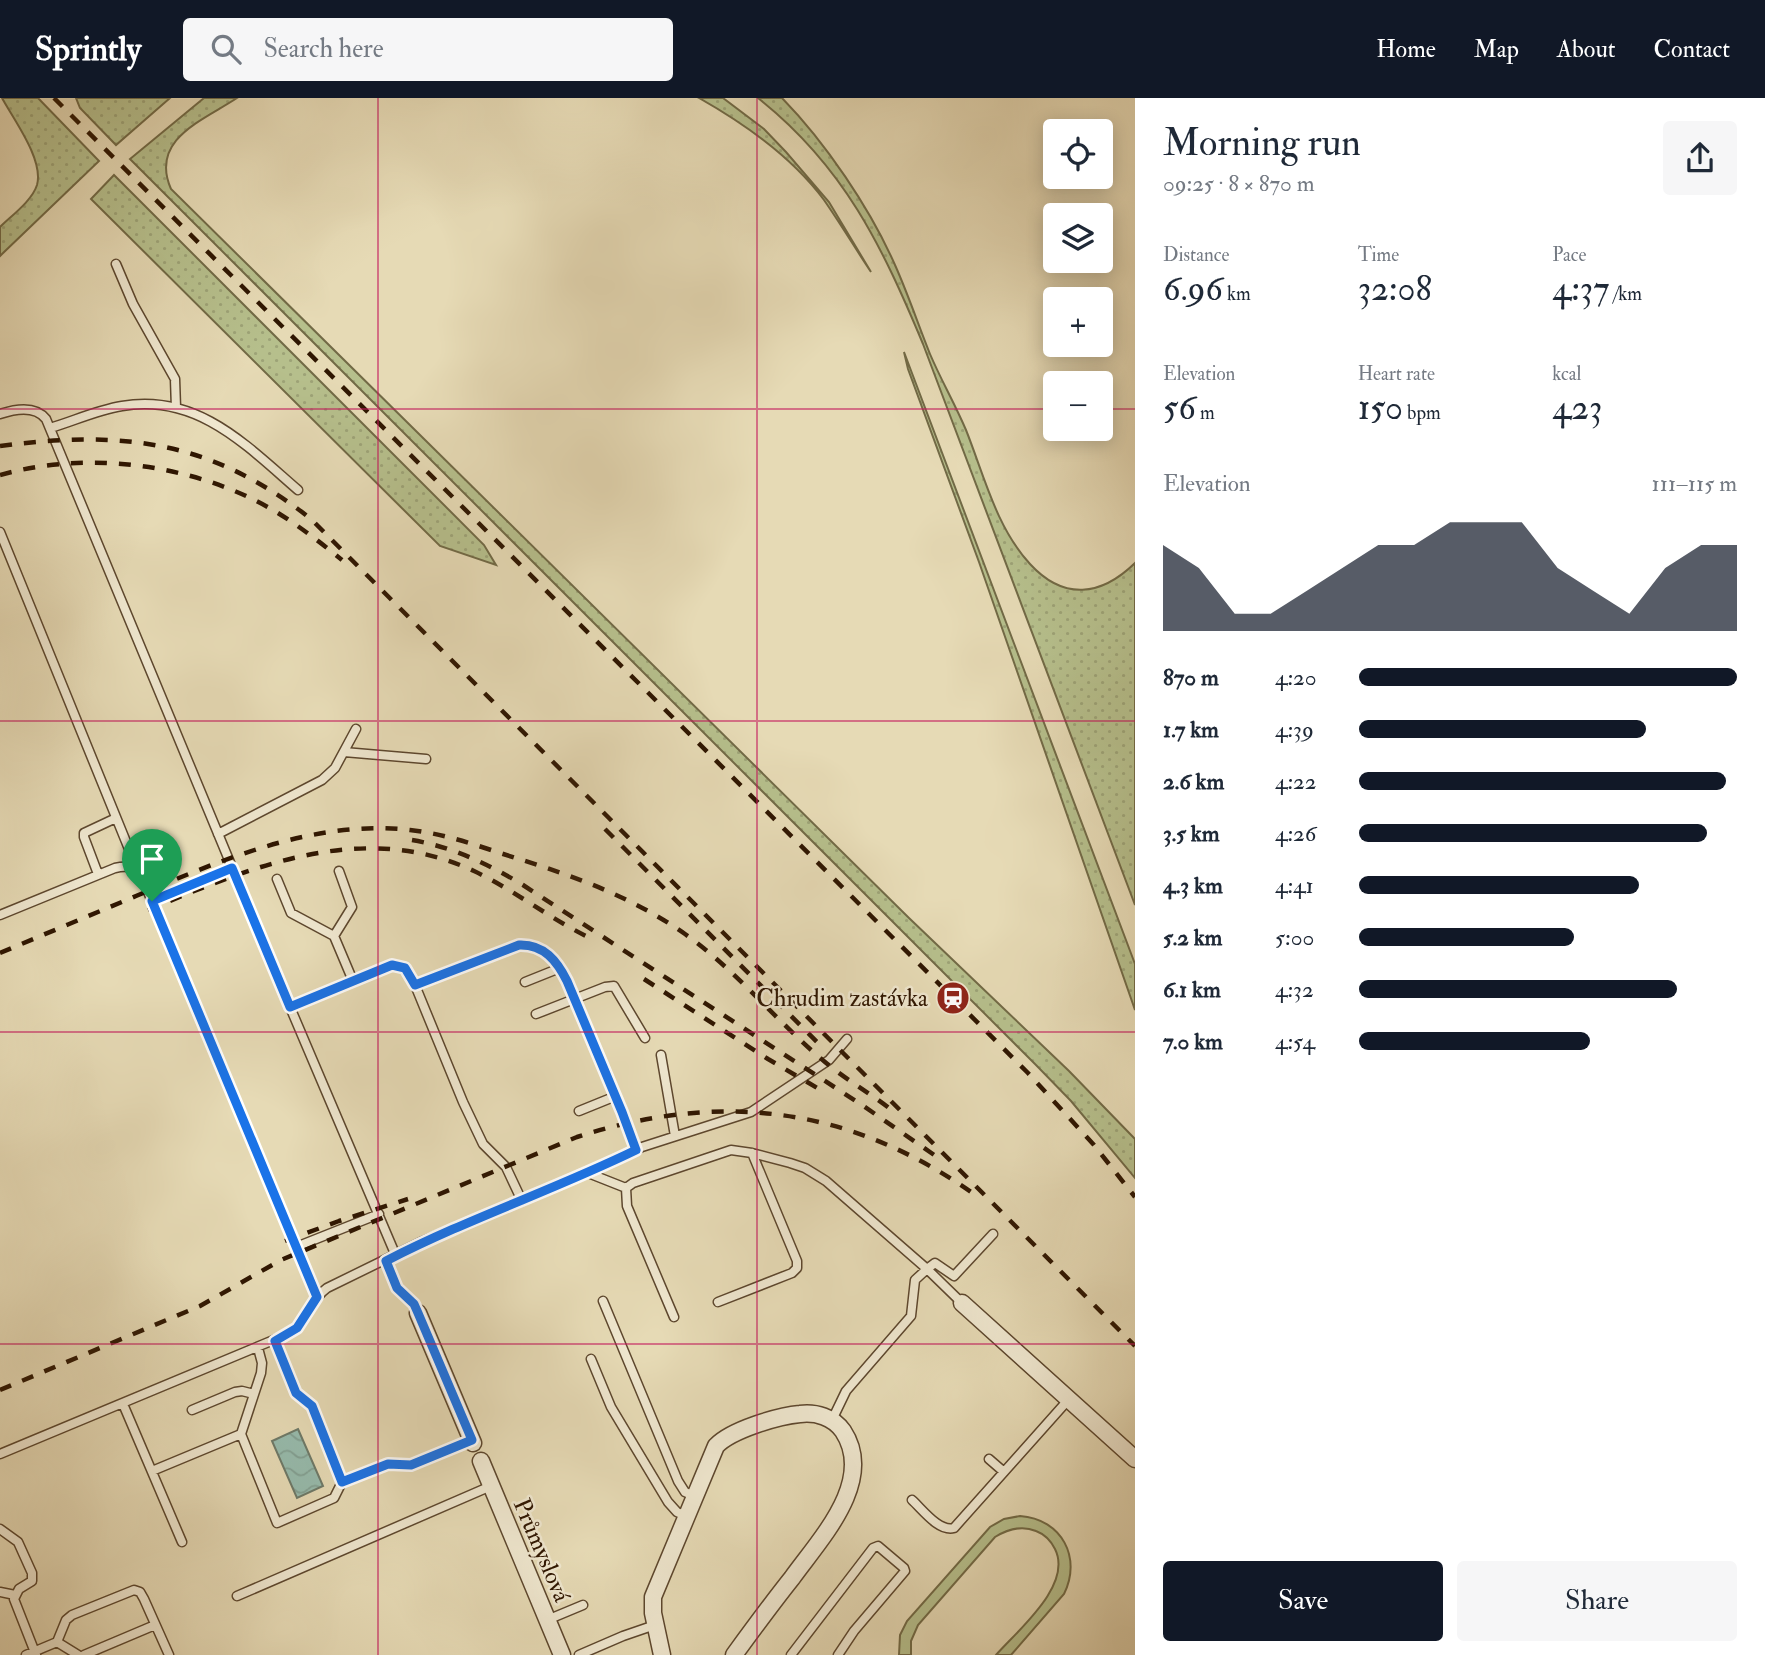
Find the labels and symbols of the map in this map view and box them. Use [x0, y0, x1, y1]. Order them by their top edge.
pin [122, 829, 182, 901]
station icon: Chrudim zastávka [934, 979, 972, 1017]
place label: Chrudim zastávka [756, 983, 929, 1014]
street label: Průmyslová [506, 1494, 578, 1608]

